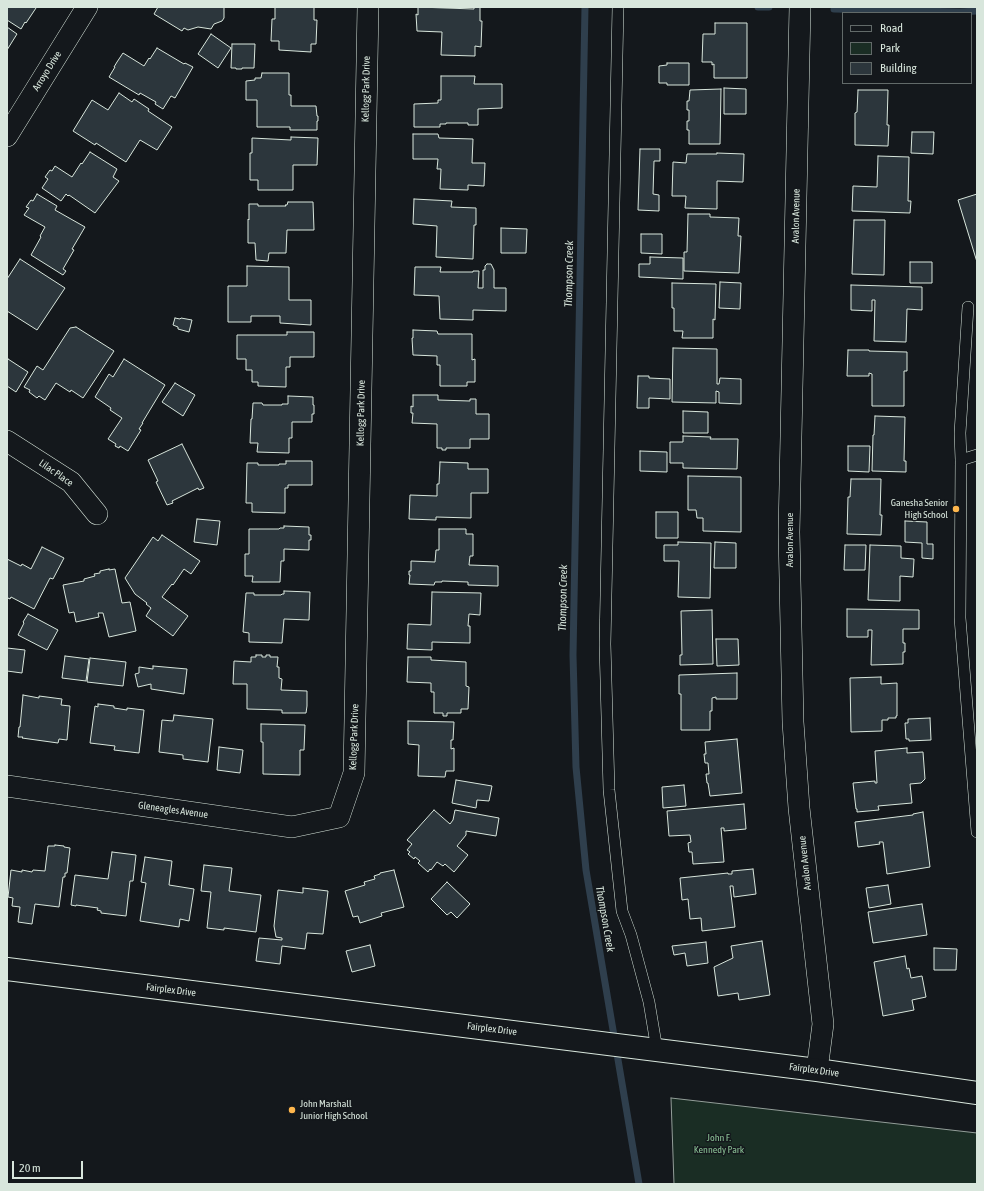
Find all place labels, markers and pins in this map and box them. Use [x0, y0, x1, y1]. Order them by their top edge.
place label: Ganesha Senior High School [891, 497, 948, 520]
marker: Ganesha Senior High School [951, 504, 961, 514]
place label: John Marshall Junior High School [300, 1098, 368, 1122]
marker: John Marshall Junior High School [287, 1105, 297, 1115]

